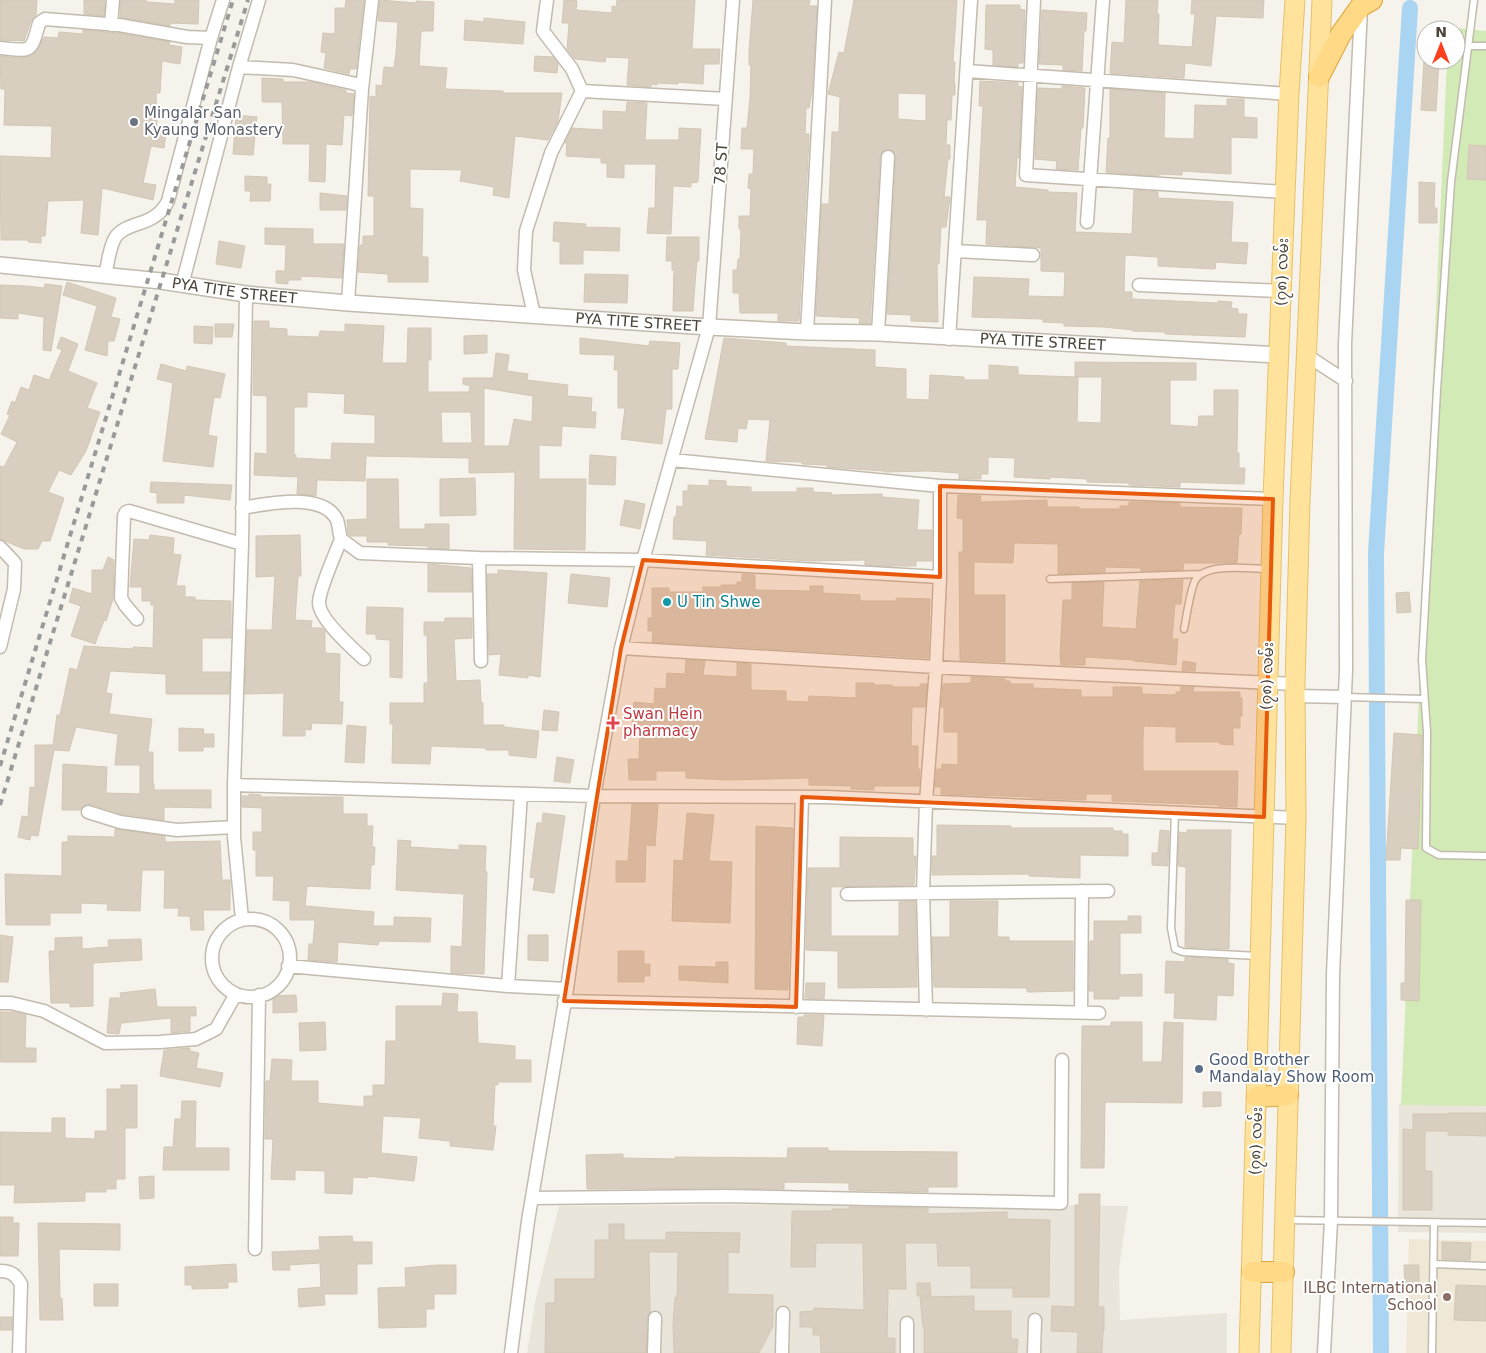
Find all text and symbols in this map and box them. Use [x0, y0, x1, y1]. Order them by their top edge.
north arrow [1416, 20, 1466, 70]
text: N [1435, 24, 1447, 40]
place label: Mingalar San Kyaung Monastery [144, 104, 283, 139]
marker: Mingalar San Kyaung Monastery [128, 116, 140, 128]
street label: 78 ST [711, 141, 732, 186]
street label: (၇၈) လမ်း [1271, 238, 1295, 306]
street label: PYA TITE STREET [171, 274, 299, 308]
street label: PYA TITE STREET [575, 309, 703, 336]
street label: PYA TITE STREET [979, 330, 1107, 355]
place label: U Tin Shwe [677, 593, 760, 611]
marker: U Tin Shwe [661, 596, 673, 608]
street label: (၇၈) လမ်း [1256, 642, 1280, 710]
place label: Swan Hein pharmacy [623, 705, 702, 740]
marker: Swan Hein pharmacy [607, 717, 619, 729]
place label: Good Brother Mandalay Show Room [1209, 1051, 1374, 1086]
marker: Good Brother Mandalay Show Room [1193, 1063, 1205, 1075]
street label: (၇၈) လမ်း [1245, 1107, 1269, 1175]
place label: ILBC International School [1303, 1279, 1437, 1314]
marker: ILBC International School [1441, 1291, 1453, 1303]

